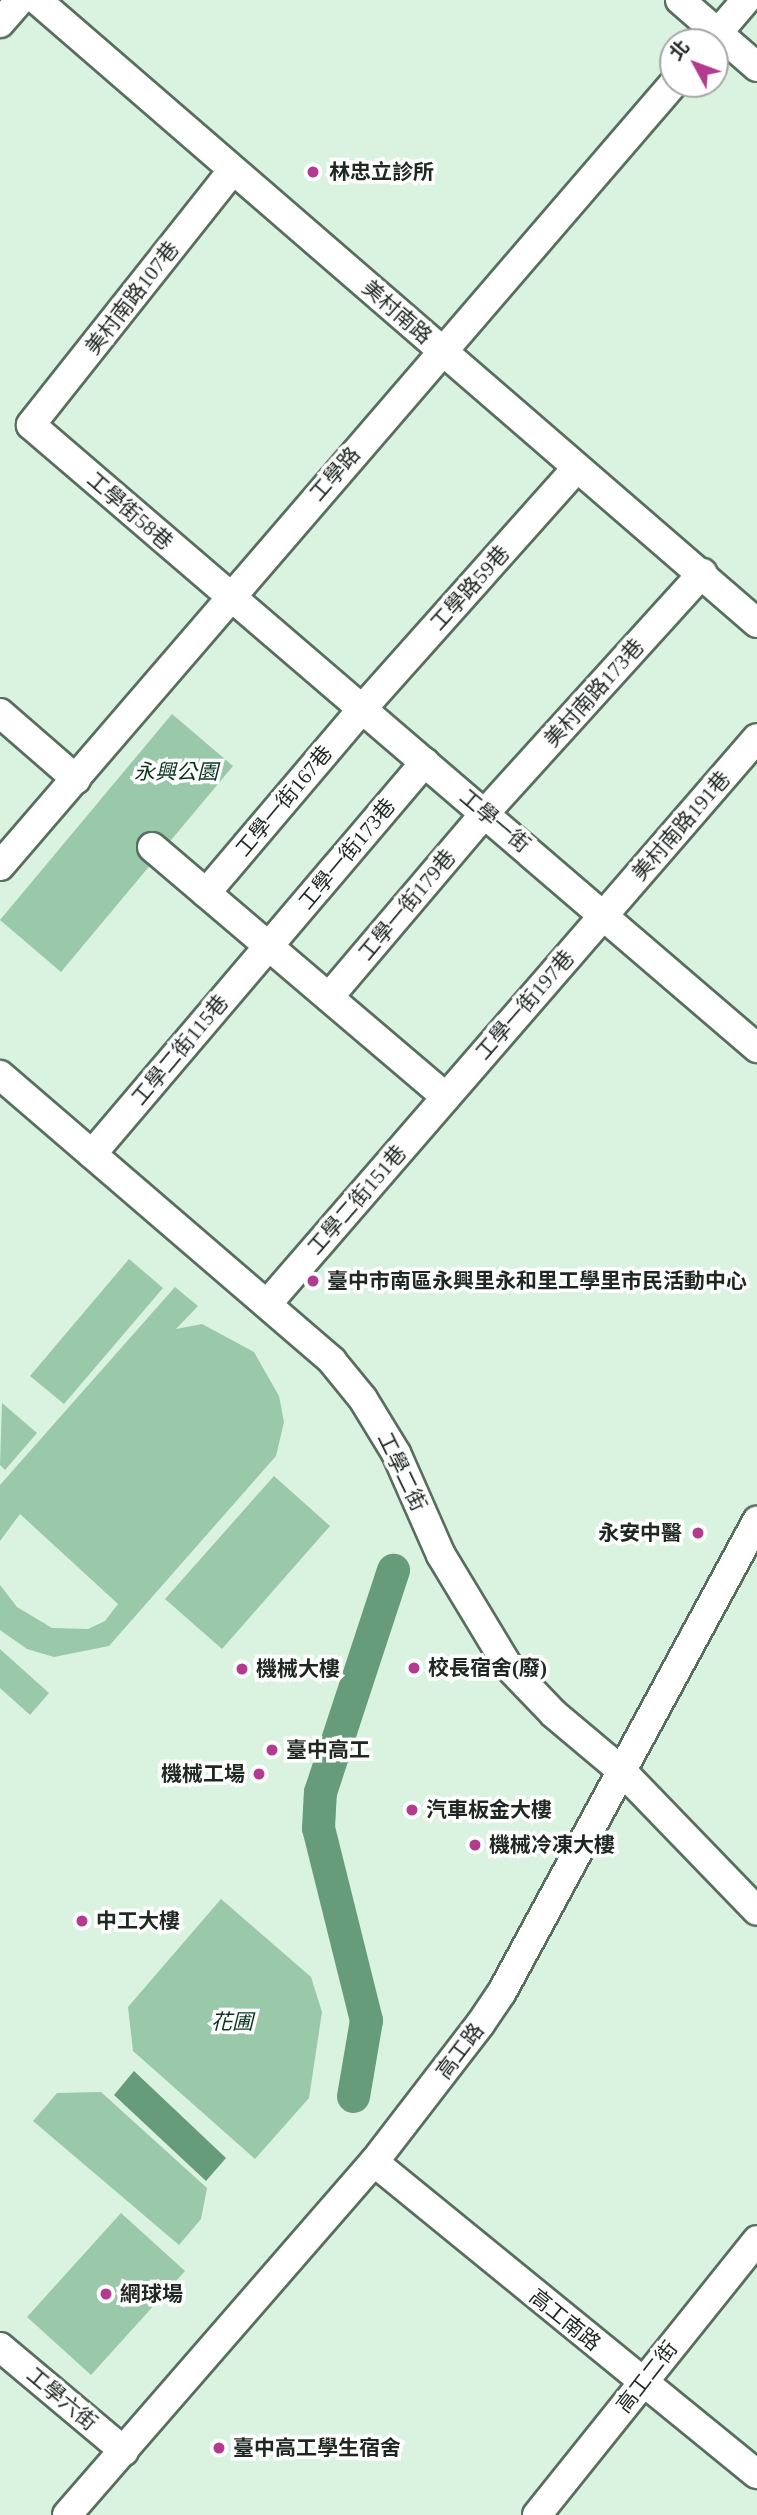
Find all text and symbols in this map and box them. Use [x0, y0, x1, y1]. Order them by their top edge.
north arrow [659, 28, 729, 98]
text: 北 [665, 36, 693, 64]
place label: 林忠立診所 [329, 159, 434, 185]
marker: 林忠立診所 [303, 162, 323, 182]
street label: 美村南路107巷 [80, 236, 184, 360]
street label: 美村南路 [357, 275, 437, 349]
street label: 工學路 [305, 442, 365, 506]
street label: 工學街58巷 [82, 467, 178, 555]
street label: 工學路59巷 [426, 541, 514, 635]
street label: 美村南路173巷 [539, 634, 649, 752]
street label: 工學一街167巷 [230, 741, 338, 861]
park label: 永興公園 [134, 759, 218, 785]
street label: 美村南路191巷 [627, 766, 735, 886]
street label: 工學一街 [455, 784, 535, 858]
street label: 工學一街173巷 [293, 794, 401, 914]
street label: 工學一街179巷 [353, 845, 461, 965]
street label: 工學一街197巷 [471, 945, 579, 1065]
street label: 工學二街115巷 [127, 990, 233, 1110]
street label: 工學二街151巷 [303, 1140, 411, 1260]
place label: 臺中市南區永興里永和里工學里市民活動中心 [327, 1268, 747, 1294]
marker: 臺中市南區永興里永和里工學里市民活動中心 [305, 1273, 321, 1289]
street label: 工學二街 [372, 1429, 432, 1515]
place label: 永安中醫 [598, 1520, 682, 1546]
marker: 永安中醫 [688, 1523, 708, 1543]
place label: 校長宿舍(廢) [428, 1655, 547, 1681]
place label: 機械大樓 [256, 1656, 340, 1682]
marker: 校長宿舍(廢) [406, 1660, 422, 1676]
marker: 機械大樓 [234, 1661, 250, 1677]
place label: 臺中高工 [286, 1737, 370, 1763]
marker: 臺中高工 [264, 1742, 280, 1758]
place label: 機械工場 [161, 1761, 245, 1787]
marker: 機械工場 [251, 1766, 267, 1782]
place label: 汽車板金大樓 [426, 1797, 552, 1823]
marker: 汽車板金大樓 [404, 1802, 420, 1818]
place label: 機械冷凍大樓 [489, 1832, 615, 1858]
marker: 機械冷凍大樓 [467, 1837, 483, 1853]
place label: 中工大樓 [96, 1908, 180, 1934]
marker: 中工大樓 [74, 1913, 90, 1929]
park label: 花圃 [211, 2009, 253, 2035]
street label: 高工路 [431, 2018, 489, 2084]
place label: 網球場 [120, 2281, 183, 2307]
street label: 高工南路 [524, 2284, 606, 2356]
marker: 網球場 [98, 2286, 114, 2302]
street label: 高工二街 [611, 2336, 683, 2418]
street label: 工學六街 [22, 2362, 102, 2436]
place label: 臺中高工學生宿舍 [233, 2435, 401, 2461]
marker: 臺中高工學生宿舍 [211, 2440, 227, 2456]

